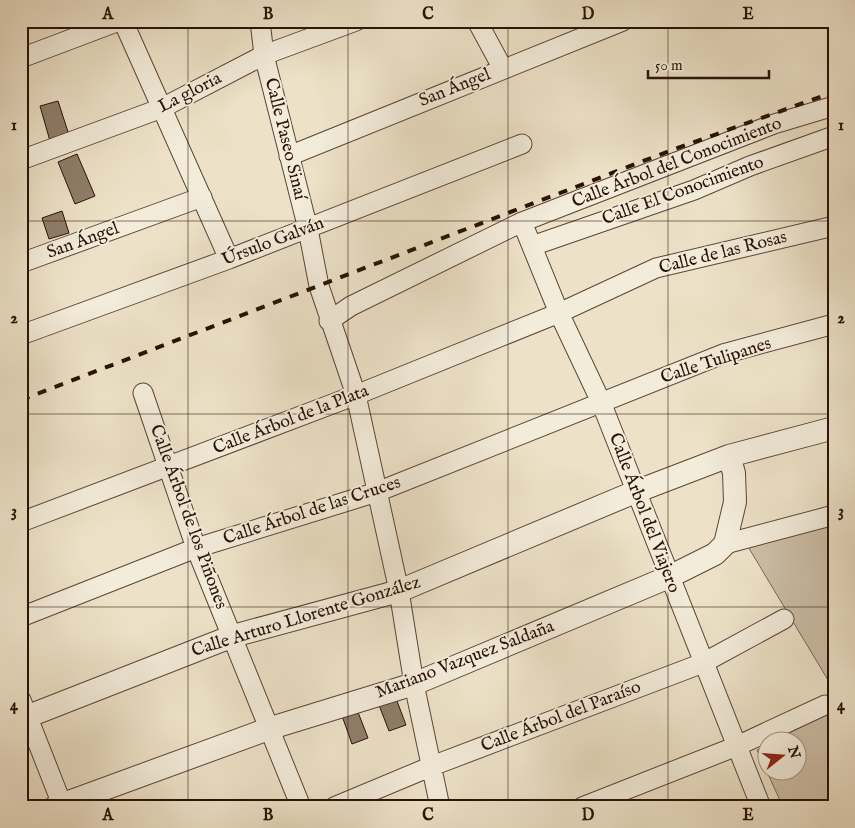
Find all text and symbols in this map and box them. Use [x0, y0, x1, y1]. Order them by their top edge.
text: A [102, 5, 115, 25]
text: B [263, 5, 274, 25]
text: C [422, 5, 434, 25]
text: D [582, 5, 595, 25]
text: E [742, 5, 754, 25]
scale bar [648, 48, 769, 80]
text: 50 m [655, 56, 683, 75]
street label: San Ángel [415, 61, 494, 113]
street label: La gloria [155, 67, 226, 119]
street label: Calle Paseo Sinaí [259, 76, 312, 204]
street label: Calle Árbol del Conocimiento [568, 110, 785, 214]
text: 1 [11, 116, 17, 136]
text: 1 [838, 116, 844, 136]
street label: Calle El Conocimiento [599, 151, 767, 231]
street label: Úrsulo Galván [218, 211, 328, 272]
street label: San Ángel [43, 215, 122, 265]
street label: Calle de las Rosas [657, 226, 789, 280]
text: 2 [10, 309, 18, 329]
text: 2 [837, 309, 845, 329]
street label: Calle Tulipanes [658, 332, 774, 390]
street label: Calle Árbol de la Plata [209, 378, 372, 460]
street label: Calle Árbol de los Piñones [144, 421, 234, 612]
street label: Calle Árbol del Viajero [603, 429, 687, 596]
street label: Calle Árbol de las Cruces [220, 470, 404, 551]
text: 3 [11, 502, 17, 522]
text: 3 [838, 502, 844, 522]
street label: Calle Arturo Llorente González [189, 571, 423, 663]
street label: Mariano Vazquez Saldaña [373, 615, 558, 705]
street label: Calle Árbol del Paraíso [477, 674, 645, 758]
text: 4 [10, 696, 19, 716]
text: 4 [837, 696, 846, 716]
north arrow [758, 730, 808, 780]
text: N [783, 743, 804, 761]
text: A [102, 806, 115, 826]
text: B [263, 806, 274, 826]
text: C [422, 806, 434, 826]
text: D [582, 806, 595, 826]
text: E [742, 806, 754, 826]

